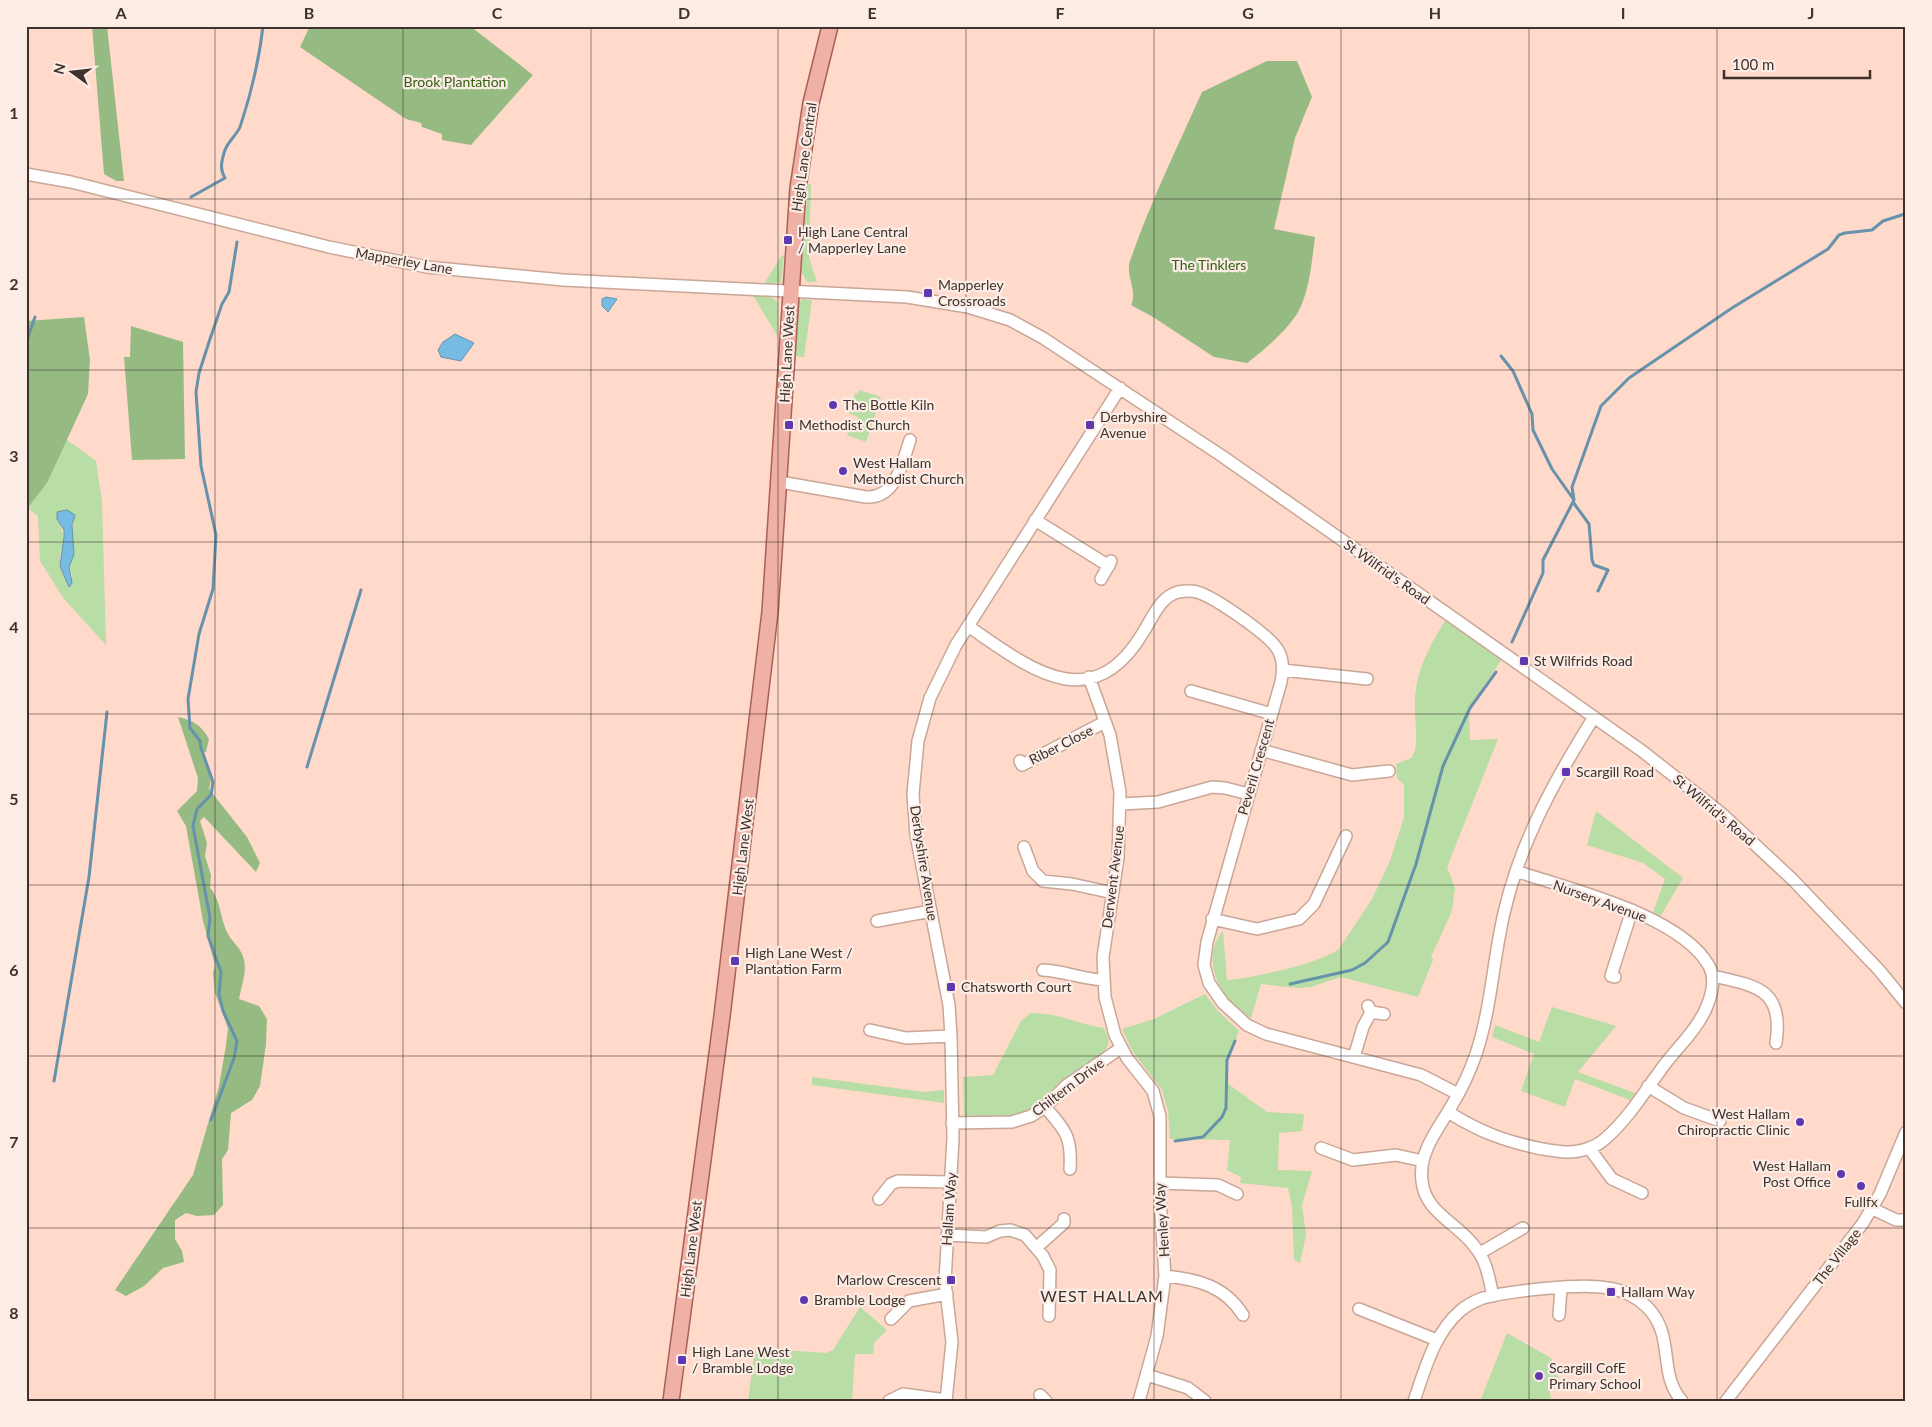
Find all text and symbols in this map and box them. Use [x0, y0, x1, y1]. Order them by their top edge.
text: A [114, 3, 127, 22]
text: B [304, 3, 314, 22]
text: C [492, 3, 503, 22]
text: D [678, 3, 690, 22]
text: E [867, 3, 877, 22]
text: F [1055, 3, 1065, 22]
text: G [1242, 3, 1254, 22]
text: H [1429, 3, 1441, 22]
text: I [1621, 3, 1625, 22]
text: J [1808, 3, 1814, 22]
north arrow [48, 48, 98, 98]
scale bar [1724, 48, 1871, 80]
text: 100 m [1732, 55, 1774, 73]
text: N [49, 61, 69, 76]
park label: Brook Plantation [404, 73, 506, 90]
street label: High Lane Central [787, 101, 820, 213]
text: 1 [9, 103, 19, 122]
place label: High Lane Central / Mapperley Lane [798, 223, 908, 256]
marker: High Lane Central / Mapperley Lane [782, 234, 794, 246]
street label: Mapperley Lane [354, 244, 454, 277]
park label: The Tinklers [1172, 256, 1246, 273]
text: 2 [9, 274, 19, 293]
place label: Mapperley Crossroads [938, 276, 1006, 309]
marker: Mapperley Crossroads [922, 287, 934, 299]
street label: High Lane West [775, 305, 798, 403]
place label: The Bottle Kiln [843, 396, 934, 413]
marker: The Bottle Kiln [827, 399, 839, 411]
place label: Derbyshire Avenue [1100, 408, 1167, 441]
place label: Methodist Church [799, 416, 910, 433]
marker: Methodist Church [783, 419, 795, 431]
marker: Derbyshire Avenue [1084, 419, 1096, 431]
text: 3 [9, 446, 19, 465]
place label: West Hallam Methodist Church [853, 454, 964, 487]
marker: West Hallam Methodist Church [837, 465, 849, 477]
street label: St Wilfrid's Road [1341, 536, 1434, 608]
text: 4 [9, 617, 19, 636]
place label: St Wilfrids Road [1534, 652, 1633, 669]
marker: St Wilfrids Road [1518, 655, 1530, 667]
street label: Peveril Crescent [1234, 717, 1277, 817]
street label: Riber Close [1026, 721, 1096, 768]
place label: Scargill Road [1576, 763, 1654, 780]
marker: Scargill Road [1560, 766, 1572, 778]
street label: St Wilfrid's Road [1670, 770, 1759, 849]
text: 5 [9, 789, 19, 808]
street label: High Lane West [728, 797, 757, 896]
street label: Derbyshire Avenue [907, 804, 942, 922]
street label: Derwent Avenue [1098, 825, 1127, 929]
street label: Nursery Avenue [1551, 876, 1649, 925]
place label: High Lane West / Plantation Farm [745, 944, 852, 977]
marker: High Lane West / Plantation Farm [729, 955, 741, 967]
text: 6 [9, 960, 19, 979]
place label: Chatsworth Court [961, 978, 1072, 995]
marker: Chatsworth Court [945, 981, 957, 993]
street label: Chiltern Drive [1028, 1054, 1107, 1119]
place label: West Hallam Chiropractic Clinic [1677, 1105, 1790, 1138]
marker: West Hallam Chiropractic Clinic [1794, 1116, 1806, 1128]
text: 7 [9, 1132, 19, 1151]
place label: West Hallam Post Office [1753, 1157, 1831, 1190]
marker: West Hallam Post Office [1835, 1168, 1847, 1180]
street label: Hallam Way [937, 1171, 960, 1246]
marker: Fullfx [1855, 1180, 1867, 1192]
street label: Henley Way [1150, 1182, 1173, 1258]
place label: Fullfx [1844, 1193, 1878, 1210]
street label: High Lane West [676, 1199, 705, 1298]
street label: The Village [1809, 1225, 1864, 1288]
place label: Marlow Crescent [836, 1271, 941, 1288]
marker: Marlow Crescent [945, 1274, 957, 1286]
place label: Hallam Way [1621, 1283, 1695, 1300]
district label: WEST HALLAM [1040, 1286, 1164, 1305]
marker: Hallam Way [1605, 1286, 1617, 1298]
place label: Bramble Lodge [814, 1291, 906, 1308]
marker: Bramble Lodge [798, 1294, 810, 1306]
text: 8 [9, 1303, 19, 1322]
place label: High Lane West / Bramble Lodge [692, 1343, 793, 1376]
marker: High Lane West / Bramble Lodge [676, 1354, 688, 1366]
place label: Scargill CofE Primary School [1549, 1359, 1641, 1392]
marker: Scargill CofE Primary School [1533, 1370, 1545, 1382]

